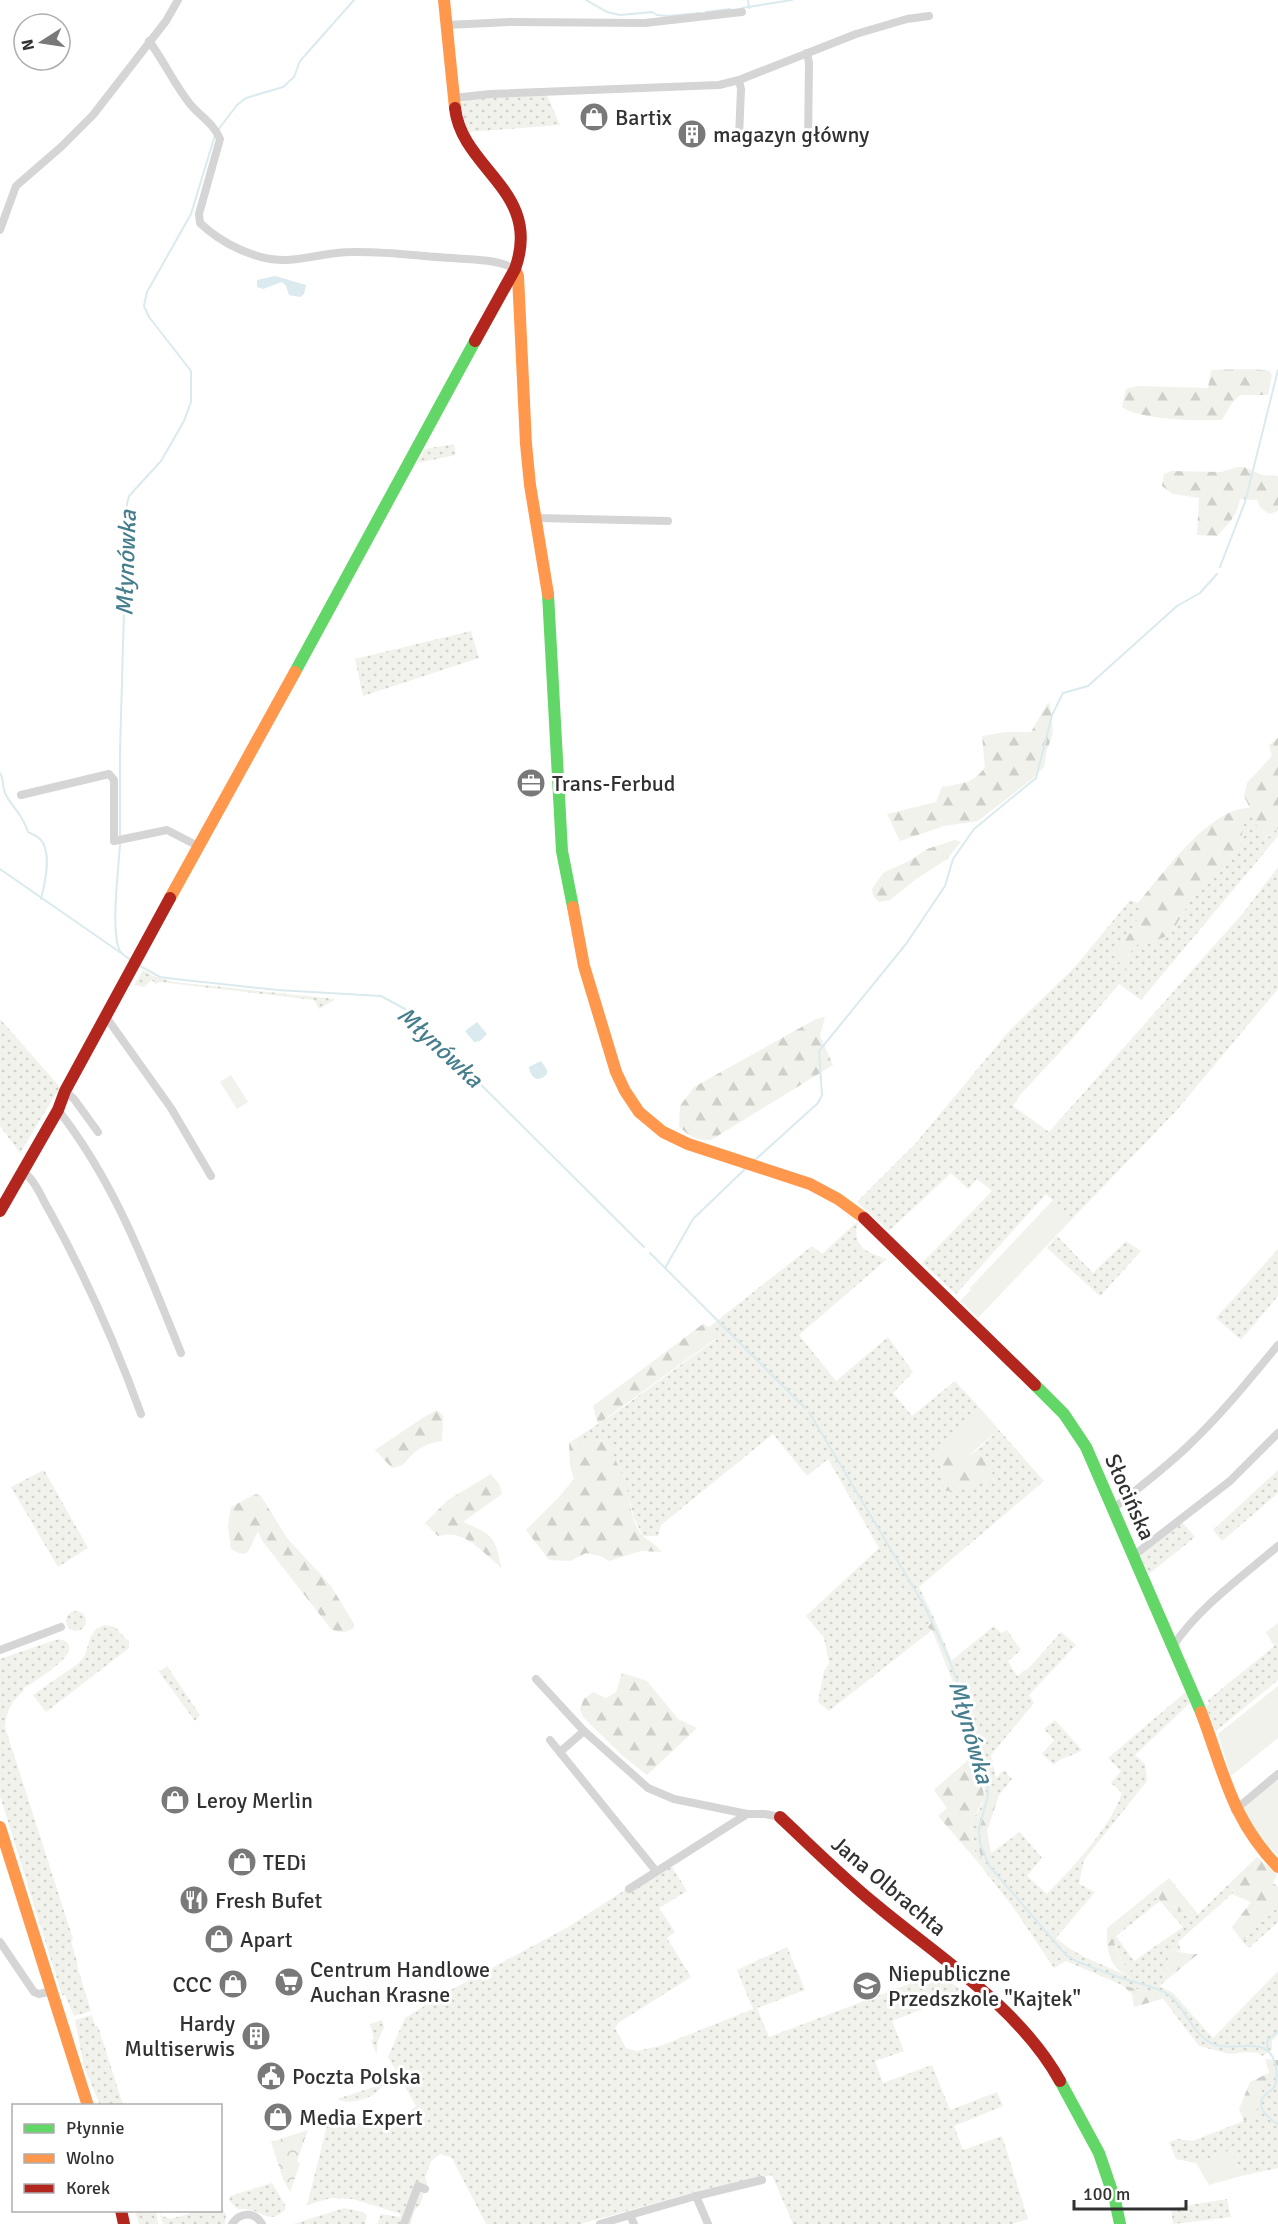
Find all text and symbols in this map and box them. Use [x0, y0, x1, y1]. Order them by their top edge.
north arrow [12, 12, 72, 72]
text: N [17, 37, 39, 52]
shop icon: Bartix [578, 101, 610, 133]
place label: Bartix [615, 104, 672, 131]
building icon: magazyn główny [676, 118, 708, 150]
place label: magazyn główny [713, 121, 870, 148]
water label: Młynówka [109, 509, 143, 616]
office icon: Trans-Ferbud [515, 767, 547, 799]
place label: Trans-Ferbud [552, 770, 675, 797]
water label: Młynówka [391, 1000, 490, 1095]
street label: Słocińska [1099, 1450, 1161, 1544]
water label: Młynówka [942, 1677, 1000, 1788]
shop icon: Leroy Merlin [159, 1784, 191, 1816]
place label: Leroy Merlin [196, 1787, 313, 1814]
street label: Jana Olbrachta [826, 1830, 952, 1942]
shop icon: TEDi [226, 1846, 258, 1878]
place label: TEDi [263, 1849, 307, 1876]
restaurant icon: Fresh Bufet [178, 1884, 210, 1916]
place label: Fresh Bufet [215, 1887, 323, 1914]
shop icon: Apart [203, 1923, 235, 1955]
place label: Apart [240, 1926, 293, 1953]
place label: Centrum Handlowe Auchan Krasne [310, 1956, 490, 2008]
place label: Niepubliczne Przedszkole "Kajtek" [888, 1960, 1081, 2012]
supermarket icon: Centrum Handlowe Auchan Krasne [273, 1966, 305, 1998]
shop icon: CCC [217, 1968, 249, 2000]
school or university icon: Niepubliczne Przedszkole "Kajtek" [851, 1970, 883, 2002]
place label: CCC [172, 1971, 212, 1998]
place label: Hardy Multiserwis [124, 2010, 236, 2062]
building icon: Hardy Multiserwis [240, 2020, 272, 2052]
public building icon: Poczta Polska [255, 2060, 287, 2092]
place label: Poczta Polska [292, 2063, 421, 2090]
shop icon: Media Expert [262, 2101, 294, 2133]
legend [12, 2104, 222, 2212]
place label: Media Expert [299, 2104, 423, 2131]
text: Płynnie [66, 2117, 124, 2139]
text: Wolno [66, 2147, 114, 2169]
scale bar [1074, 2173, 1186, 2211]
text: Korek [66, 2177, 110, 2199]
text: 100 m [1083, 2183, 1130, 2205]

